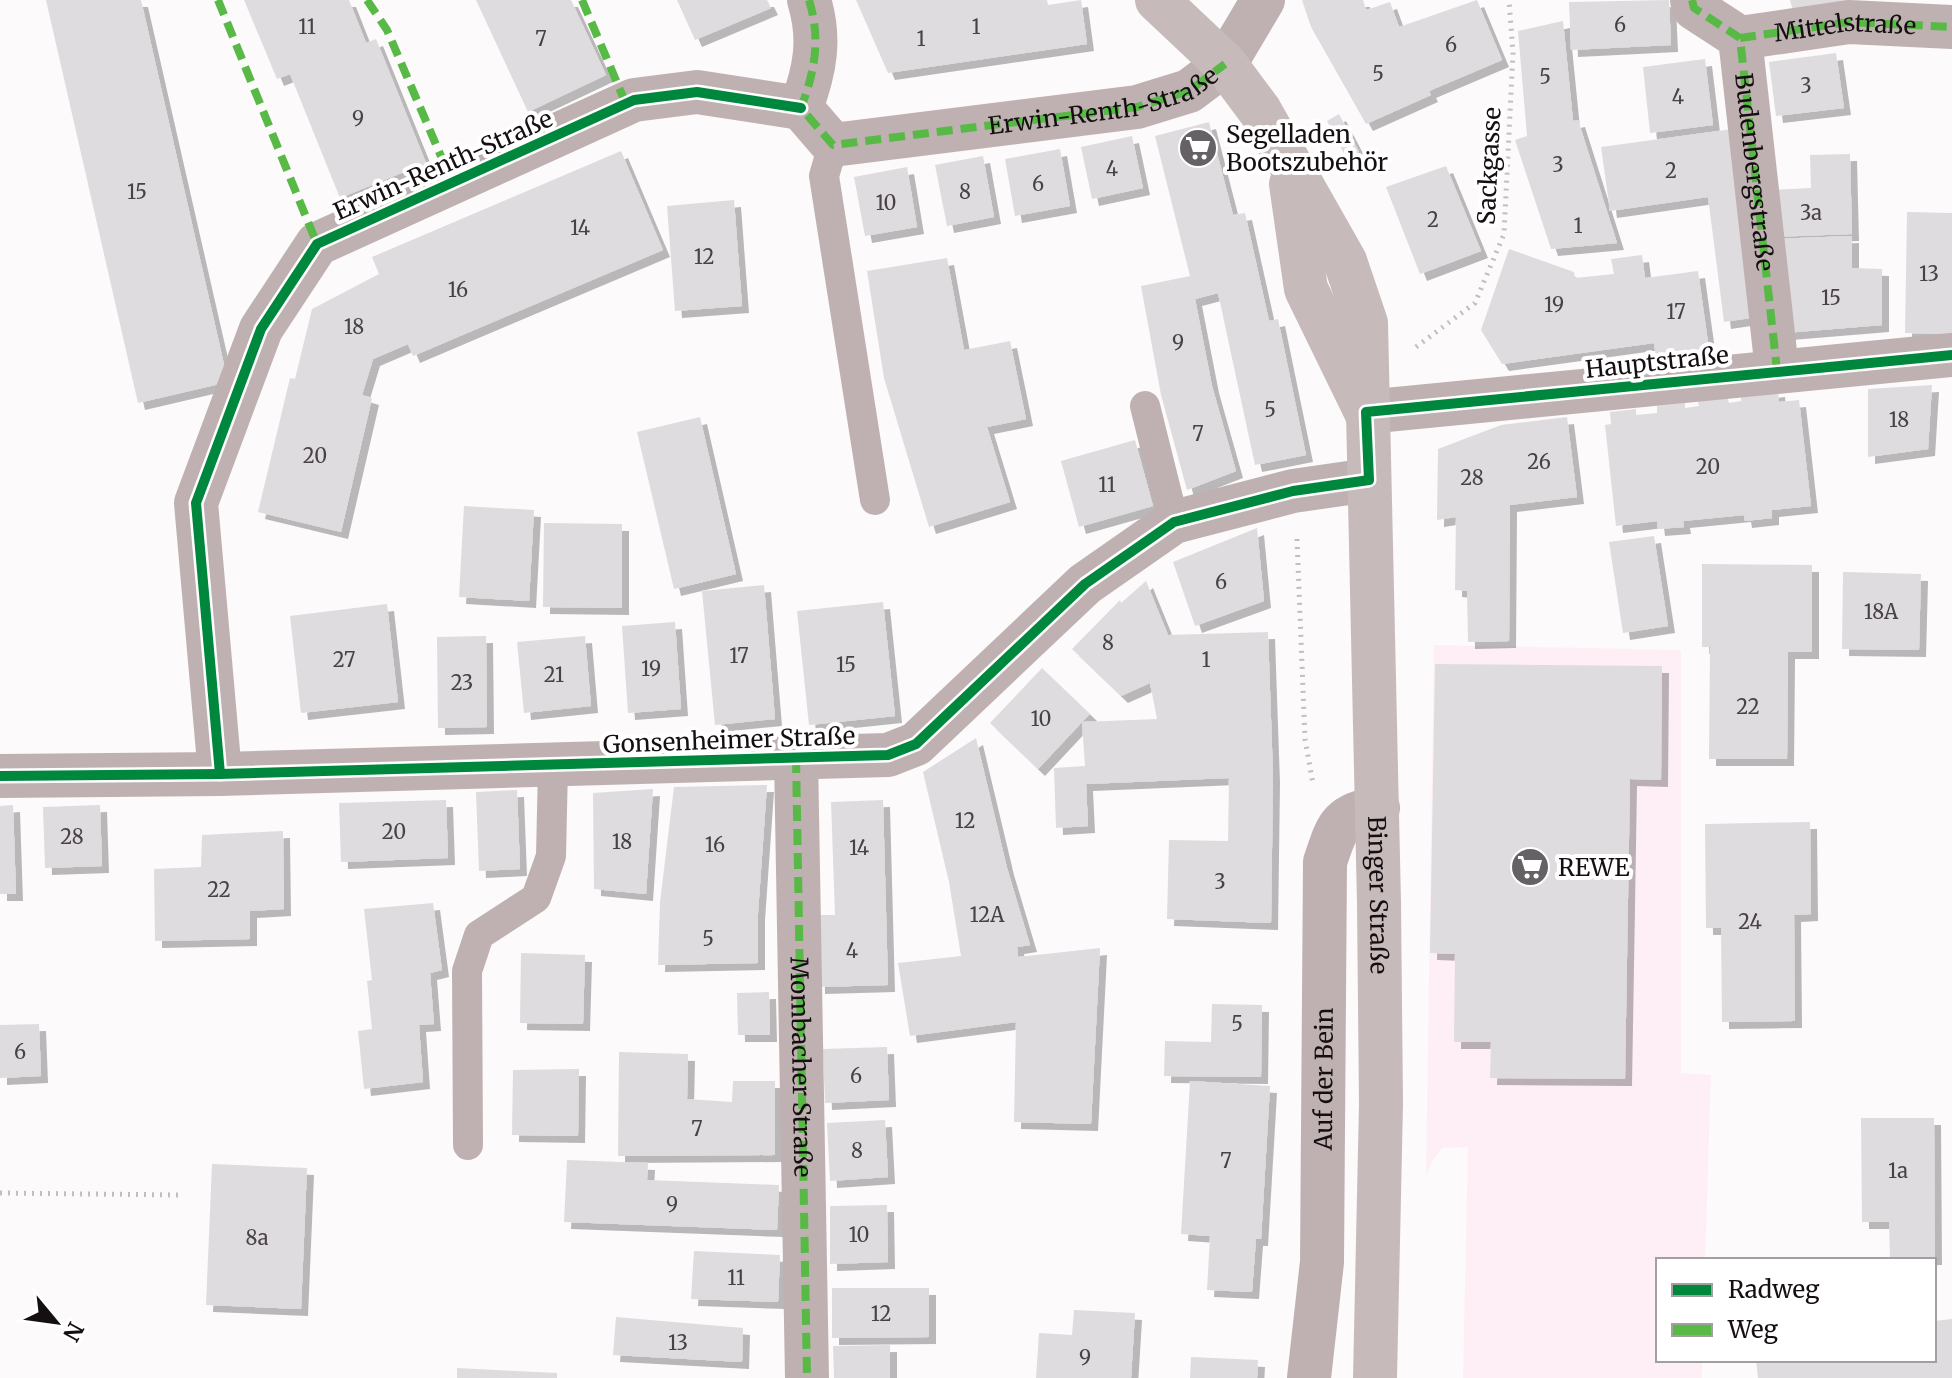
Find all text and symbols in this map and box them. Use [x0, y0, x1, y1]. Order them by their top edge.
street label: Mittelstraße [1772, 6, 1917, 48]
house number: 6 [1614, 12, 1626, 37]
house number: 11 [298, 14, 316, 39]
house number: 1 [971, 14, 981, 39]
house number: 7 [535, 26, 547, 51]
house number: 1 [916, 26, 926, 51]
house number: 6 [1445, 32, 1457, 57]
street label: Erwin-Renth-Straße [986, 59, 1224, 141]
house number: 5 [1372, 61, 1384, 86]
house number: 5 [1539, 64, 1551, 89]
street label: Budenbergstraße [1728, 71, 1781, 273]
house number: 3 [1800, 73, 1812, 98]
house number: 4 [1672, 84, 1684, 109]
street label: Erwin-Renth-Straße [329, 103, 557, 227]
house number: 9 [352, 106, 364, 131]
street label: Sackgasse [1470, 106, 1508, 226]
place label: Segelladen Bootszubehör [1226, 119, 1388, 178]
supermarket icon: Segelladen Bootszubehör [1177, 127, 1219, 169]
house number: 3 [1552, 152, 1564, 177]
house number: 4 [1106, 156, 1118, 181]
house number: 2 [1665, 158, 1677, 183]
house number: 6 [1032, 171, 1044, 196]
house number: 15 [127, 179, 147, 204]
house number: 8 [959, 179, 971, 204]
house number: 10 [875, 190, 897, 215]
house number: 3a [1800, 200, 1822, 225]
house number: 2 [1427, 207, 1439, 232]
house number: 1 [1573, 213, 1583, 238]
house number: 14 [570, 215, 590, 240]
house number: 12 [694, 244, 714, 269]
house number: 13 [1919, 261, 1939, 286]
house number: 16 [448, 277, 468, 302]
house number: 15 [1821, 285, 1841, 310]
house number: 19 [1544, 292, 1564, 317]
house number: 17 [1666, 299, 1686, 324]
house number: 18 [344, 314, 364, 339]
house number: 9 [1172, 330, 1184, 355]
street label: Hauptstraße [1584, 339, 1730, 385]
house number: 5 [1264, 397, 1276, 422]
house number: 18 [1889, 407, 1909, 432]
house number: 7 [1192, 421, 1204, 446]
house number: 20 [303, 443, 327, 468]
house number: 26 [1527, 449, 1551, 474]
house number: 20 [1696, 454, 1720, 479]
house number: 28 [1460, 465, 1484, 490]
house number: 11 [1098, 472, 1116, 497]
house number: 6 [1215, 569, 1227, 594]
house number: 18A [1864, 599, 1899, 624]
house number: 8 [1102, 630, 1114, 655]
house number: 17 [729, 643, 749, 668]
house number: 27 [333, 647, 355, 672]
house number: 1 [1201, 647, 1211, 672]
house number: 15 [836, 652, 856, 677]
house number: 19 [641, 656, 661, 681]
house number: 21 [544, 662, 564, 687]
house number: 23 [451, 670, 473, 695]
house number: 22 [1736, 694, 1760, 719]
house number: 10 [1030, 706, 1052, 731]
street label: Gonsenheimer Straße [602, 720, 856, 760]
house number: 12 [955, 808, 975, 833]
street label: Binger Straße [1362, 816, 1395, 974]
house number: 20 [382, 819, 406, 844]
house number: 28 [60, 824, 84, 849]
house number: 18 [612, 829, 632, 854]
house number: 16 [705, 832, 725, 857]
house number: 14 [849, 835, 869, 860]
supermarket icon: REWE [1509, 846, 1551, 888]
place label: REWE [1558, 852, 1630, 883]
house number: 3 [1214, 869, 1226, 894]
house number: 22 [207, 877, 231, 902]
house number: 12A [970, 902, 1005, 927]
house number: 24 [1738, 909, 1762, 934]
house number: 5 [702, 926, 714, 951]
house number: 4 [846, 938, 858, 963]
street label: Mombacher Straße [784, 956, 819, 1178]
street label: Auf der Bein [1307, 1007, 1339, 1151]
house number: 5 [1231, 1011, 1243, 1036]
house number: 6 [14, 1039, 26, 1064]
house number: 6 [850, 1063, 862, 1088]
house number: 7 [691, 1116, 703, 1141]
house number: 8 [851, 1138, 863, 1163]
house number: 7 [1220, 1148, 1232, 1173]
house number: 1a [1888, 1158, 1908, 1183]
house number: 9 [666, 1192, 678, 1217]
house number: 10 [848, 1222, 870, 1247]
house number: 8a [246, 1225, 269, 1250]
legend [1656, 1258, 1936, 1362]
house number: 11 [727, 1265, 745, 1290]
text: Radweg [1728, 1274, 1820, 1305]
north arrow [16, 1282, 96, 1362]
house number: 12 [871, 1301, 891, 1326]
text: Weg [1727, 1314, 1778, 1345]
text: N [57, 1317, 90, 1347]
house number: 13 [668, 1330, 688, 1355]
house number: 9 [1079, 1345, 1091, 1370]

